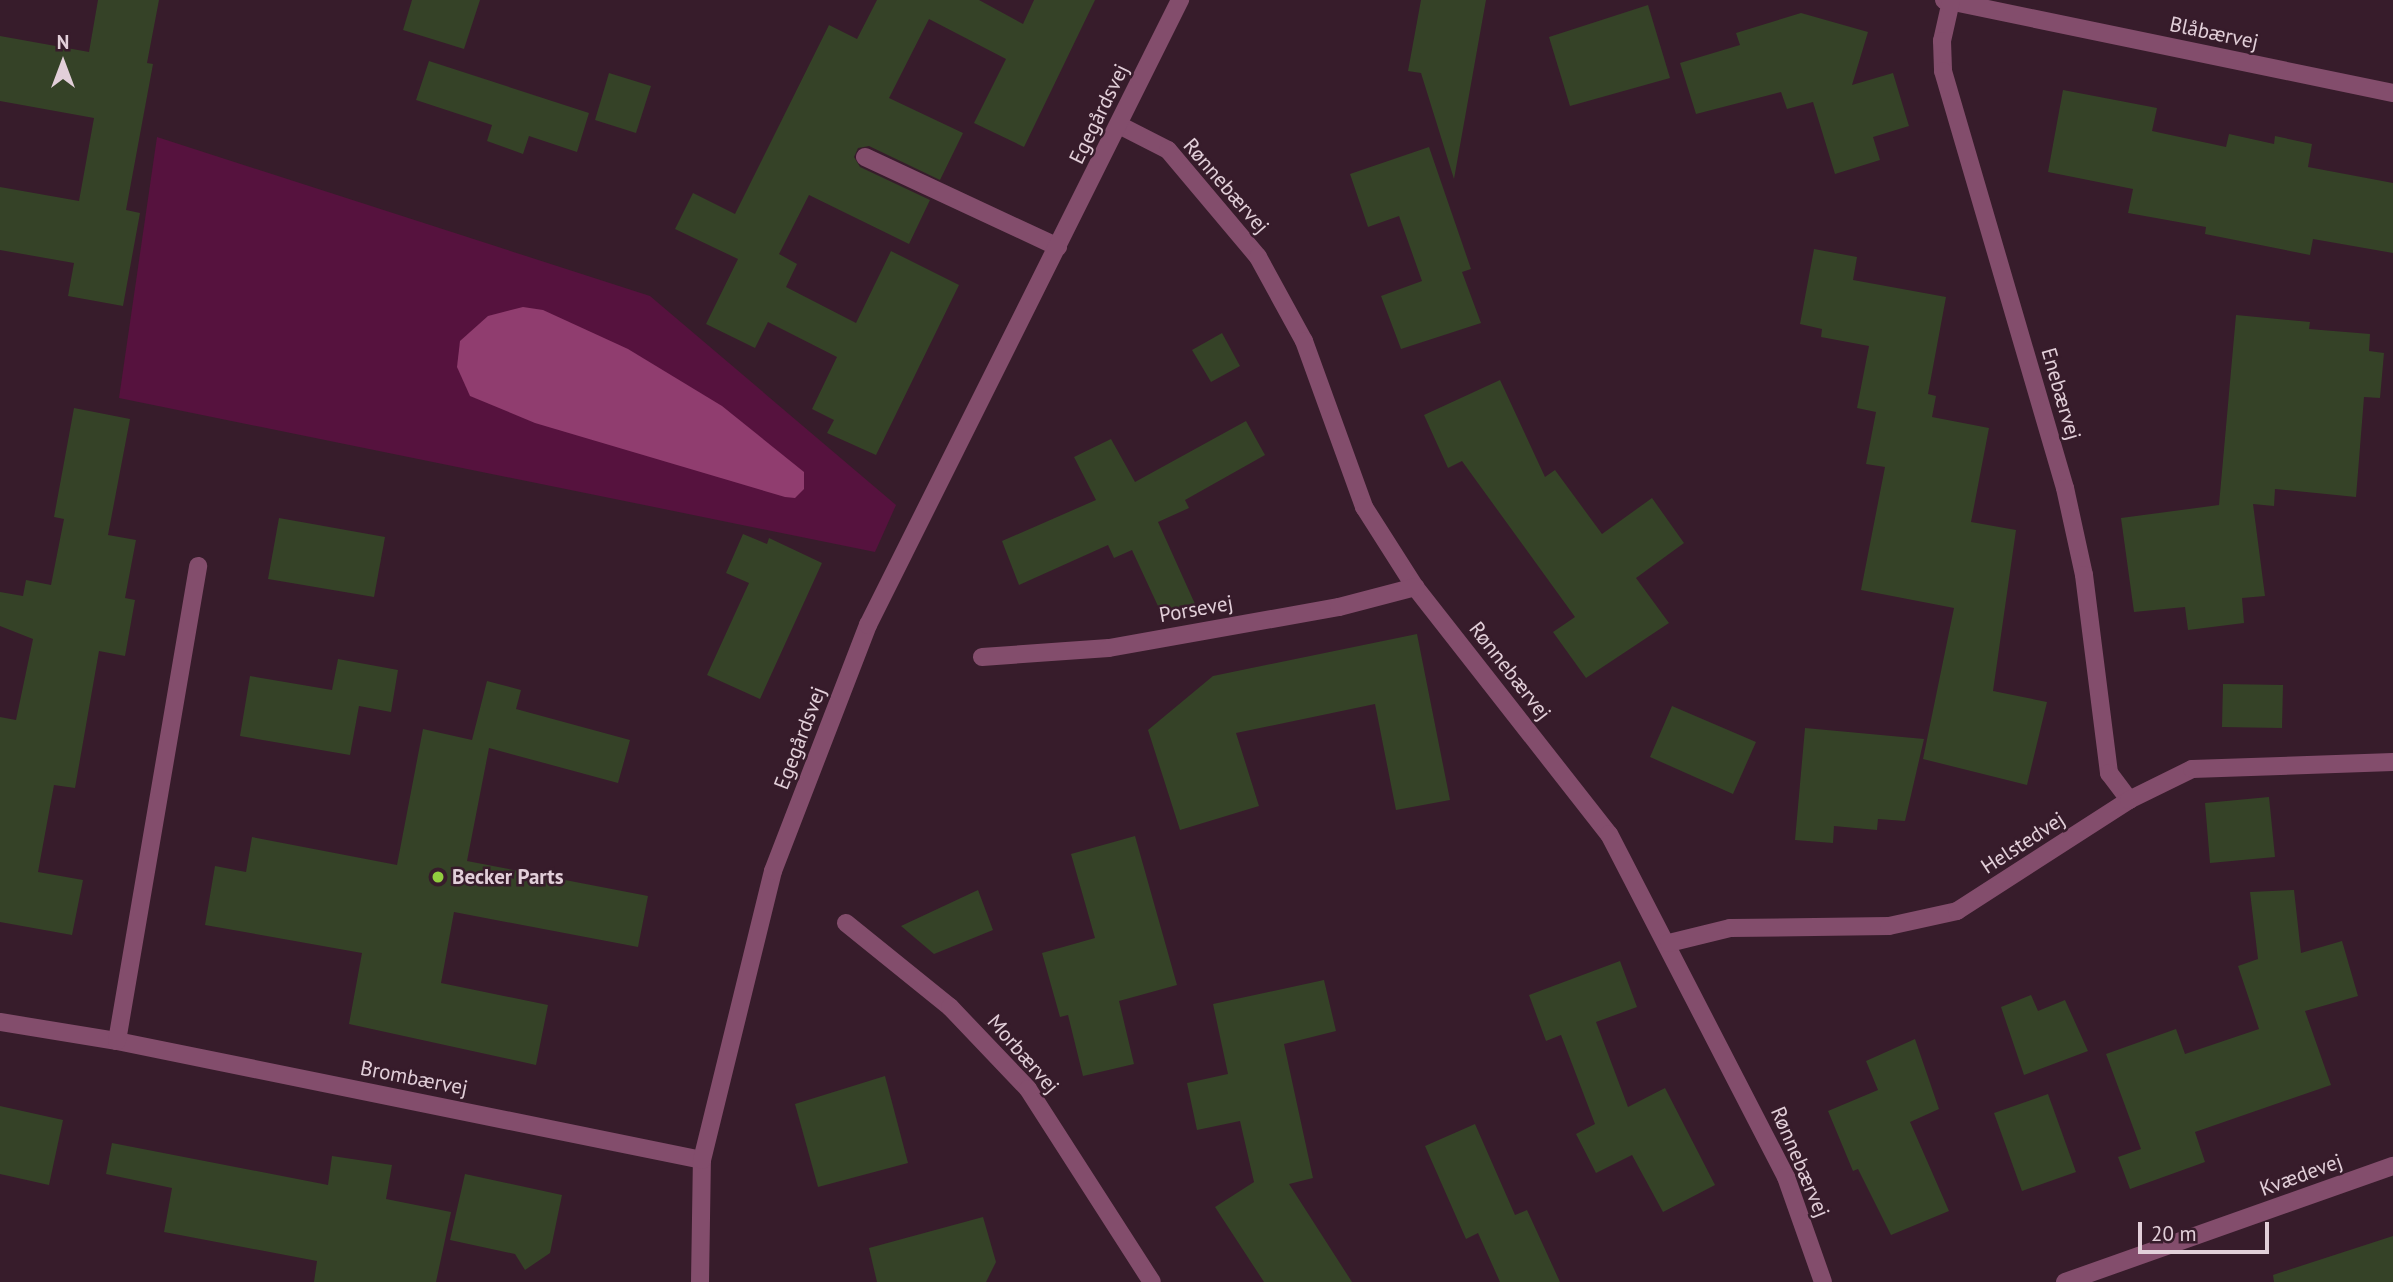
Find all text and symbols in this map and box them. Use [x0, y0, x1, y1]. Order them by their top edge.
street label: Blåbærvej [2167, 11, 2261, 55]
north arrow [28, 28, 98, 98]
text: N [57, 30, 69, 54]
street label: Egegårdsvej [1064, 60, 1134, 168]
street label: Rønnebærvej [1178, 133, 1274, 239]
street label: Enebærvej [2036, 345, 2086, 443]
street label: Porsevej [1157, 590, 1235, 628]
street label: Rønnebærvej [1464, 617, 1556, 725]
street label: Egegårdsvej [769, 683, 831, 793]
street label: Helstedvej [1976, 807, 2070, 879]
place label: Becker Parts [452, 864, 563, 890]
marker: Becker Parts [430, 869, 446, 885]
street label: Morbærvej [982, 1009, 1064, 1099]
street label: Brombærvej [358, 1055, 470, 1101]
street label: Rønnebærvej [1765, 1103, 1835, 1221]
street label: Kvædevej [2256, 1148, 2346, 1202]
scale bar [2141, 1208, 2272, 1252]
text: 20 m [2151, 1220, 2197, 1247]

